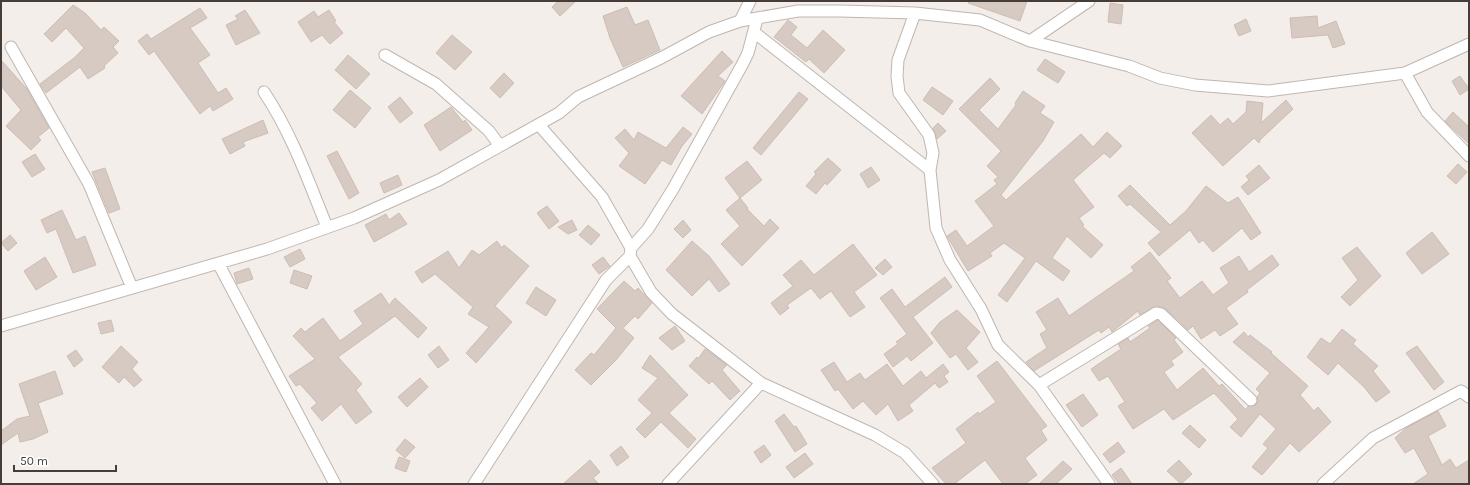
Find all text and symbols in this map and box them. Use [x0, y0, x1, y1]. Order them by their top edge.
scale bar [14, 447, 116, 473]
text: 50 m [20, 454, 48, 468]

